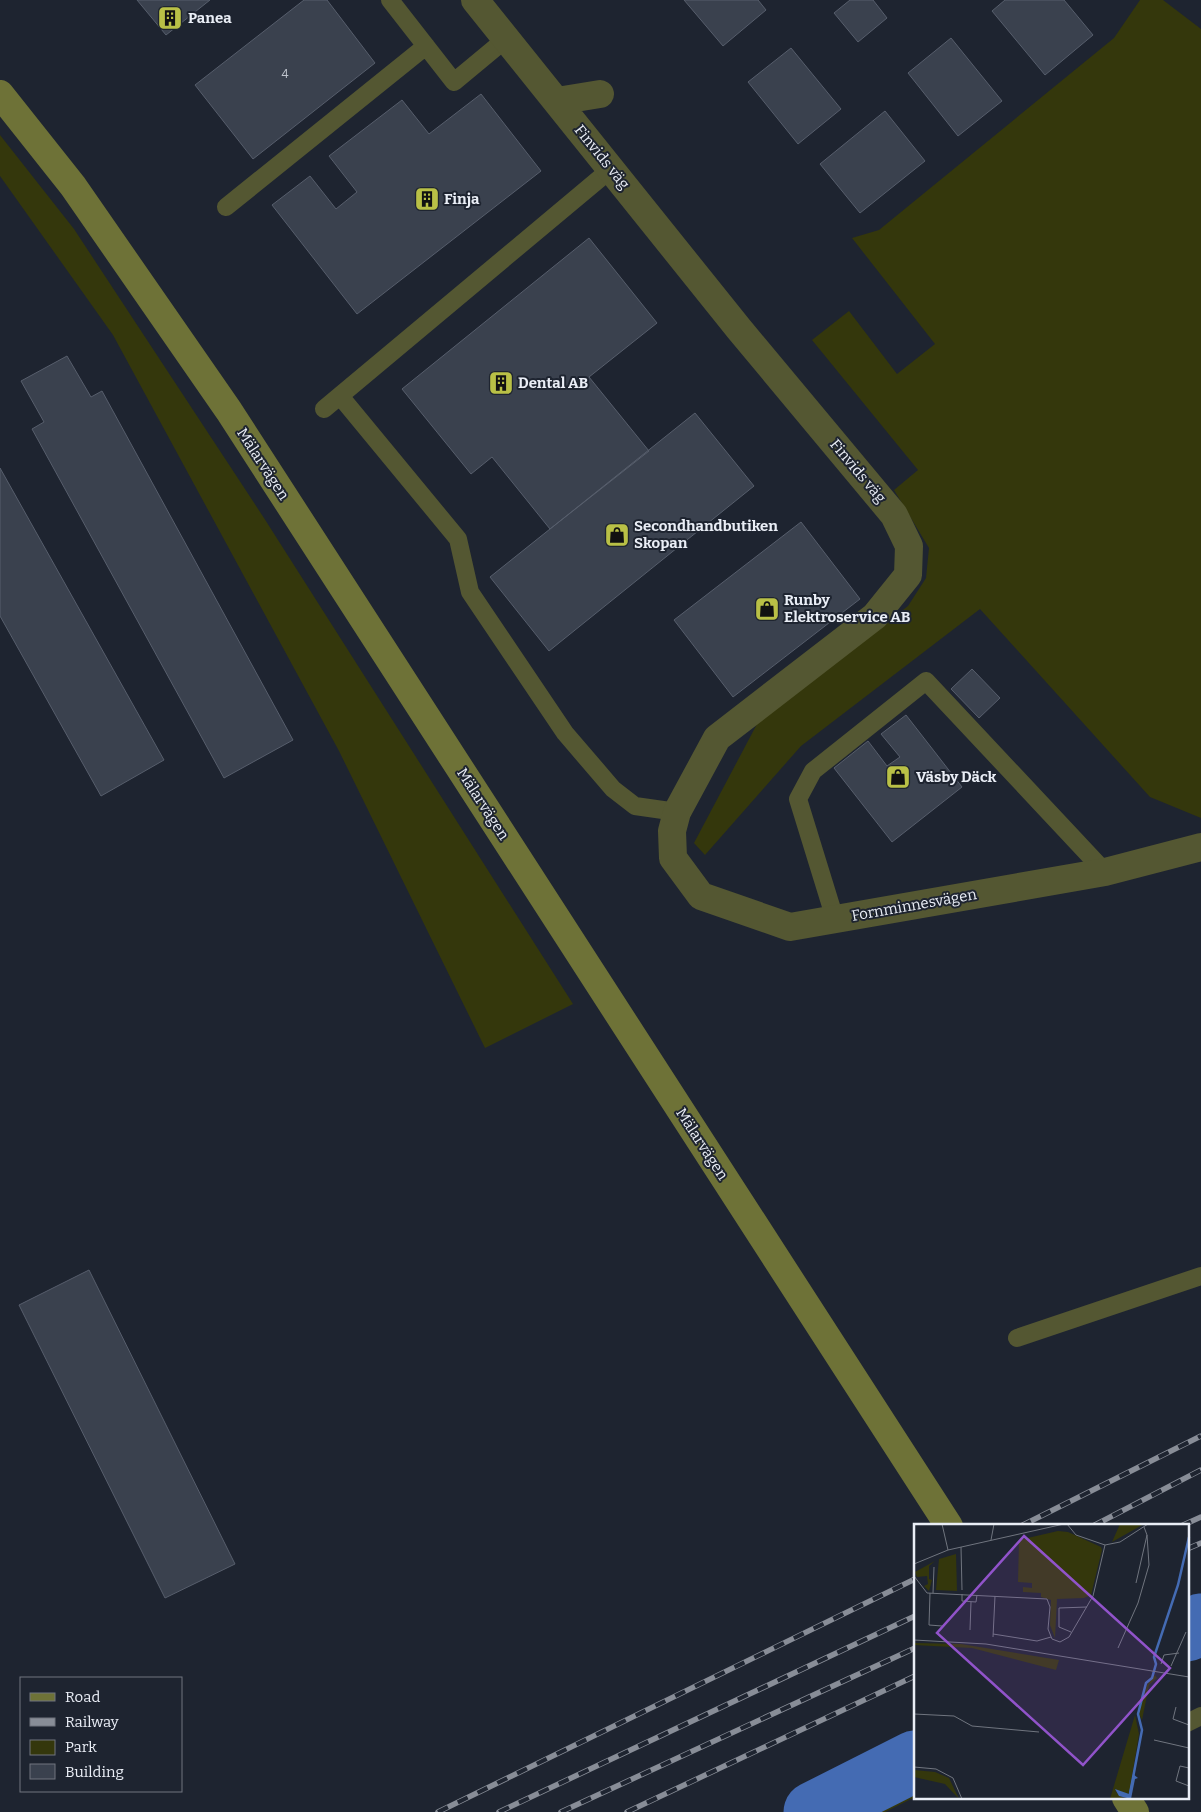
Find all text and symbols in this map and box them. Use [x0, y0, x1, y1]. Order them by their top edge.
building icon: Panea [157, 5, 183, 31]
place label: Panea [188, 9, 232, 27]
house number: 4 [281, 67, 289, 81]
street label: Finvids väg [571, 121, 633, 193]
building icon: Finja [414, 186, 440, 212]
place label: Finja [444, 190, 480, 208]
building icon: Dental AB [488, 370, 514, 396]
place label: Dental AB [518, 374, 588, 392]
street label: Mälarvägen [233, 425, 293, 504]
street label: Finvids väg [826, 436, 890, 506]
place label: Secondhandbutiken Skopan [634, 517, 778, 552]
shop icon: Secondhandbutiken Skopan [604, 522, 630, 548]
place label: Runby Elektroservice AB [784, 591, 911, 626]
shop icon: Runby Elektroservice AB [754, 596, 780, 622]
shop icon: Väsby Däck [885, 764, 911, 790]
street label: Mälarvägen [453, 765, 513, 844]
place label: Väsby Däck [916, 768, 997, 786]
street label: Fornminnesvägen [850, 885, 979, 925]
street label: Mälarvägen [672, 1105, 732, 1184]
inset map [914, 1524, 1188, 1800]
legend [20, 1677, 182, 1792]
text: Road [65, 1688, 100, 1706]
text: Railway [65, 1713, 119, 1731]
text: Park [65, 1738, 97, 1756]
text: Building [65, 1763, 124, 1781]

